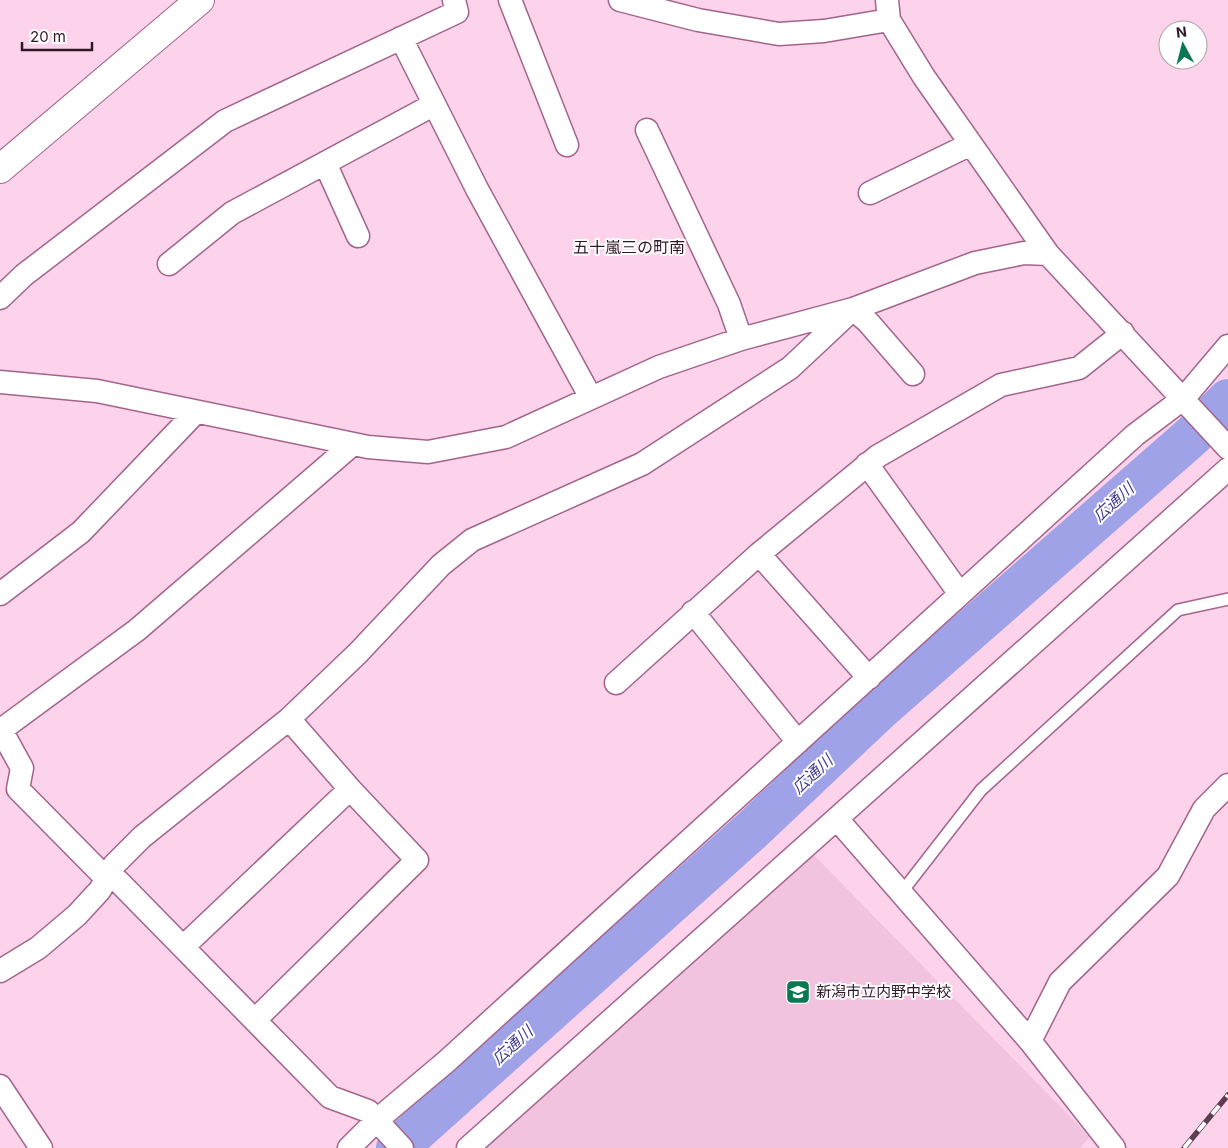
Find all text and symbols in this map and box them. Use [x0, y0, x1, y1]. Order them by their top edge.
scale bar [22, 20, 92, 52]
north arrow [1158, 20, 1208, 70]
text: N [1175, 23, 1188, 41]
text: 20 m [30, 27, 66, 46]
district label: 五十嵐三の町南 [573, 237, 685, 257]
water label: 広通川 [1088, 477, 1139, 525]
water label: 広通川 [788, 749, 838, 798]
school or university icon: 新潟市立内野中学校 [785, 979, 811, 1005]
place label: 新潟市立内野中学校 [816, 982, 951, 1001]
water label: 広通川 [487, 1020, 538, 1068]

